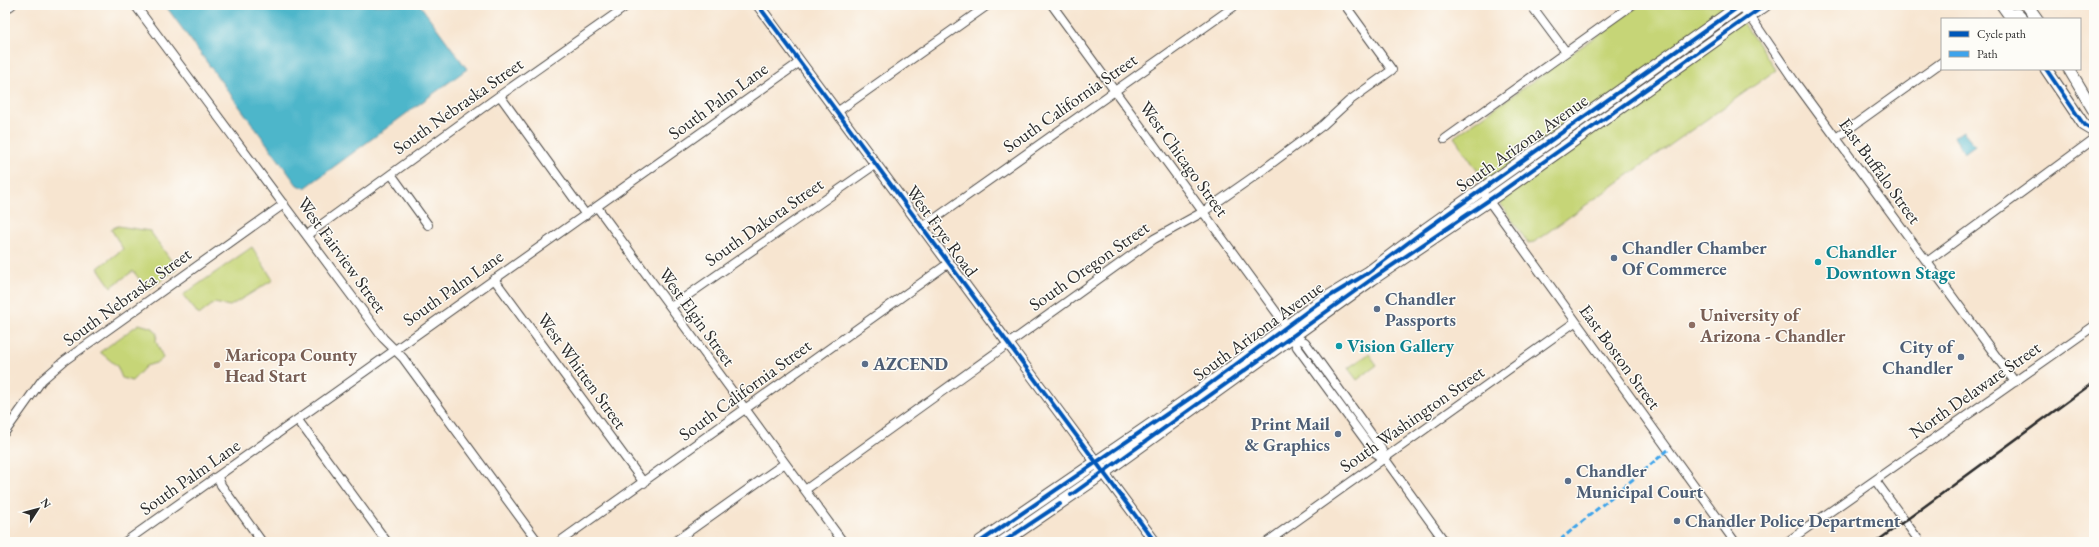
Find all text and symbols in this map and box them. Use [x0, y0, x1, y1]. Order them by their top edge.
legend [1941, 18, 2081, 70]
text: Cycle path [1977, 26, 2026, 42]
text: Path [1977, 46, 1998, 62]
street label: South California Street [998, 48, 1141, 157]
street label: South Nebraska Street [388, 52, 528, 159]
street label: South Palm Lane [663, 57, 772, 144]
street label: South Arizona Avenue [1451, 88, 1592, 197]
street label: West Chicago Street [1135, 96, 1234, 221]
street label: East Buffalo Street [1834, 113, 1927, 228]
street label: South Dakota Street [700, 172, 828, 271]
street label: West Frye Road [901, 180, 984, 282]
street label: West Fairview Street [293, 192, 392, 318]
street label: South Oregon Street [1024, 215, 1154, 316]
place label: Chandler Chamber Of Commerce [1622, 236, 1767, 280]
place label: Chandler Downtown Stage [1826, 240, 1956, 284]
street label: South Nebraska Street [58, 242, 196, 351]
street label: South Palm Lane [398, 244, 507, 331]
marker: Chandler Chamber Of Commerce [1609, 253, 1619, 263]
marker: Chandler Downtown Stage [1813, 257, 1823, 267]
street label: West Elgin Street [654, 263, 741, 371]
street label: South Arizona Avenue [1188, 275, 1327, 386]
place label: Chandler Passports [1385, 287, 1456, 331]
street label: East Boston Street [1575, 300, 1666, 414]
place label: University of Arizona - Chandler [1699, 303, 1846, 347]
marker: Chandler Passports [1372, 304, 1382, 314]
street label: West Whitten Street [533, 308, 632, 434]
marker: University of Arizona - Chandler [1687, 320, 1697, 330]
street label: South California Street [674, 334, 816, 445]
place label: Vision Gallery [1347, 334, 1455, 357]
place label: City of Chandler [1882, 335, 1956, 379]
street label: North Delaware Street [1905, 336, 2045, 443]
marker: Vision Gallery [1334, 341, 1344, 351]
place label: Maricopa County Head Start [225, 343, 358, 387]
place label: AZCEND [872, 352, 948, 375]
marker: City of Chandler [1956, 352, 1966, 362]
marker: AZCEND [860, 359, 870, 369]
marker: Maricopa County Head Start [212, 360, 222, 370]
street label: South Washington Street [1335, 360, 1489, 477]
place label: Print Mail & Graphics [1244, 412, 1330, 456]
marker: Print Mail & Graphics [1333, 429, 1343, 439]
street label: South Palm Lane [135, 433, 244, 520]
place label: Chandler Municipal Court [1576, 459, 1704, 503]
marker: Chandler Municipal Court [1563, 476, 1573, 486]
north arrow [18, 489, 58, 529]
text: N [38, 495, 54, 511]
place label: Chandler Police Department [1685, 509, 1901, 532]
marker: Chandler Police Department [1672, 516, 1682, 526]

